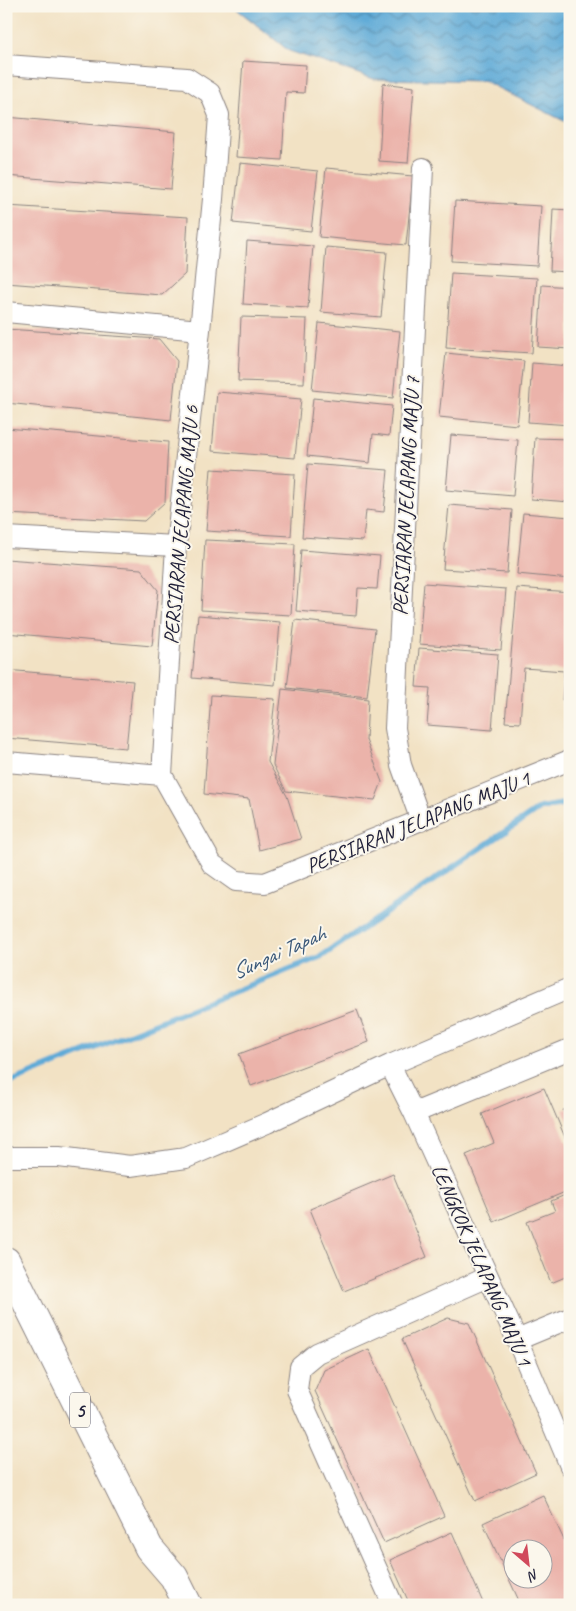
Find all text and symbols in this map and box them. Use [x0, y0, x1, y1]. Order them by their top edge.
street label: PERSIARAN JELAPANG MAJU 7 [387, 374, 425, 616]
street label: PERSIARAN JELAPANG MAJU 6 [158, 404, 204, 645]
street label: PERSIARAN JELAPANG MAJU 1 [302, 765, 535, 879]
water label: Sungai Tapah [227, 919, 331, 986]
street label: LENGKOK JELAPANG MAJU 1 [426, 1160, 539, 1371]
road number: 5 [70, 1392, 90, 1428]
north arrow [504, 1538, 554, 1588]
text: N [524, 1565, 542, 1586]

